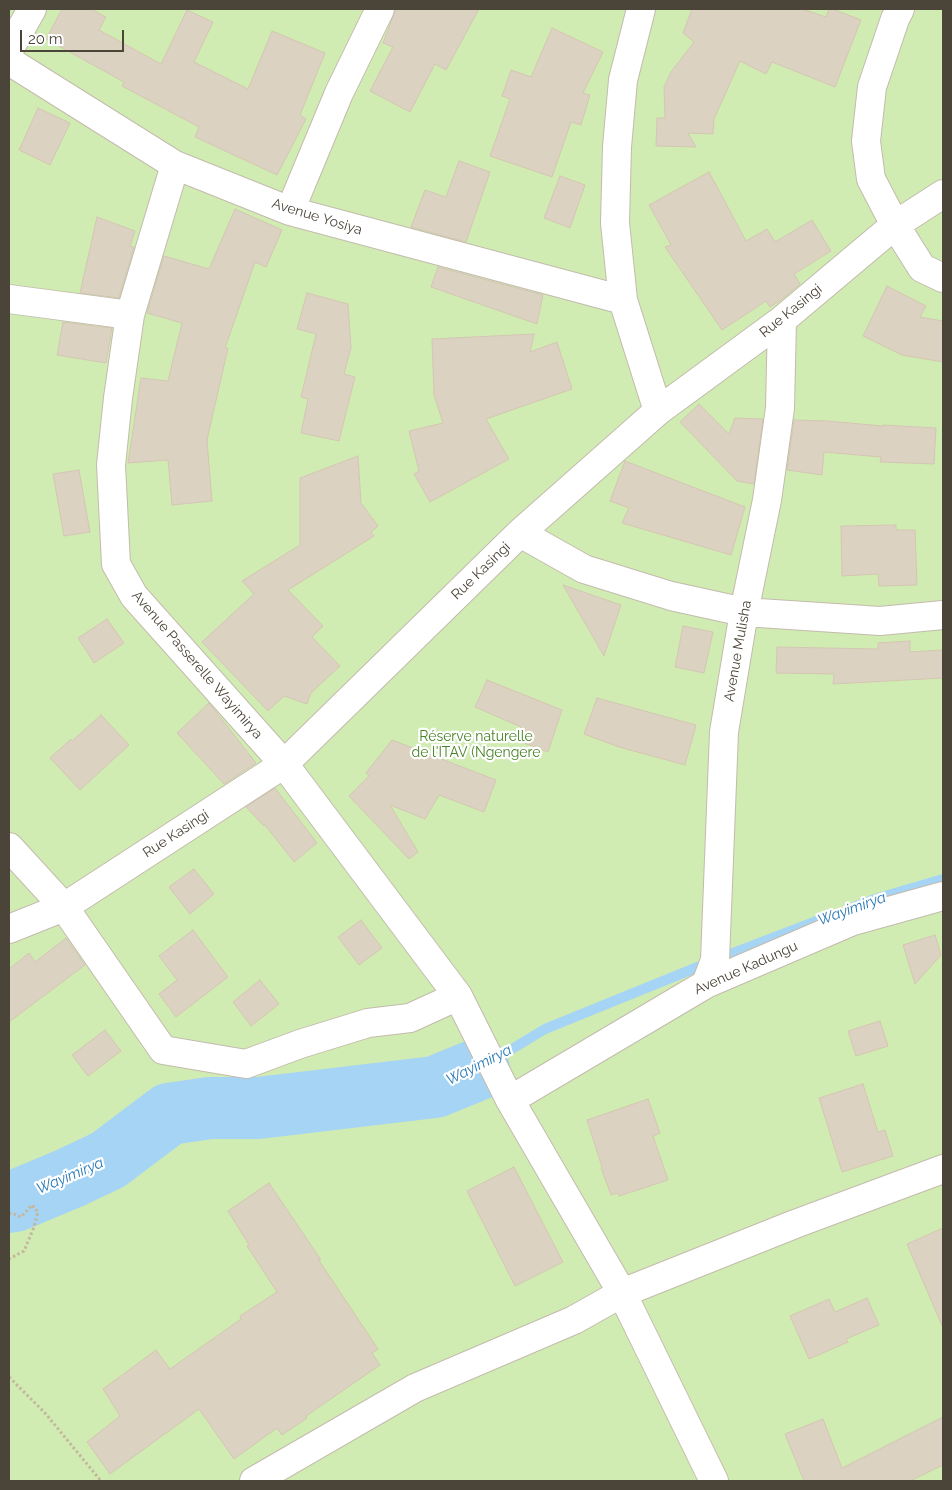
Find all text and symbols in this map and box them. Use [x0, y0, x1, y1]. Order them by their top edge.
scale bar [22, 20, 126, 52]
text: 20 m [28, 30, 63, 48]
street label: Avenue Yosiya [270, 195, 364, 239]
street label: Rue Kasingi [756, 281, 826, 341]
street label: Rue Kasingi [448, 539, 514, 603]
street label: Avenue Passerelle Wayimirya [128, 587, 266, 743]
street label: Avenue Mulisha [721, 599, 755, 703]
park label: Réserve naturelle de l'ITAV (Ngengere [412, 729, 540, 762]
street label: Rue Kasingi [140, 806, 212, 862]
water label: Wayimirya [815, 888, 889, 930]
street label: Avenue Kadungu [692, 938, 800, 998]
water label: Wayimirya [443, 1041, 515, 1089]
water label: Wayimirya [34, 1154, 106, 1198]

